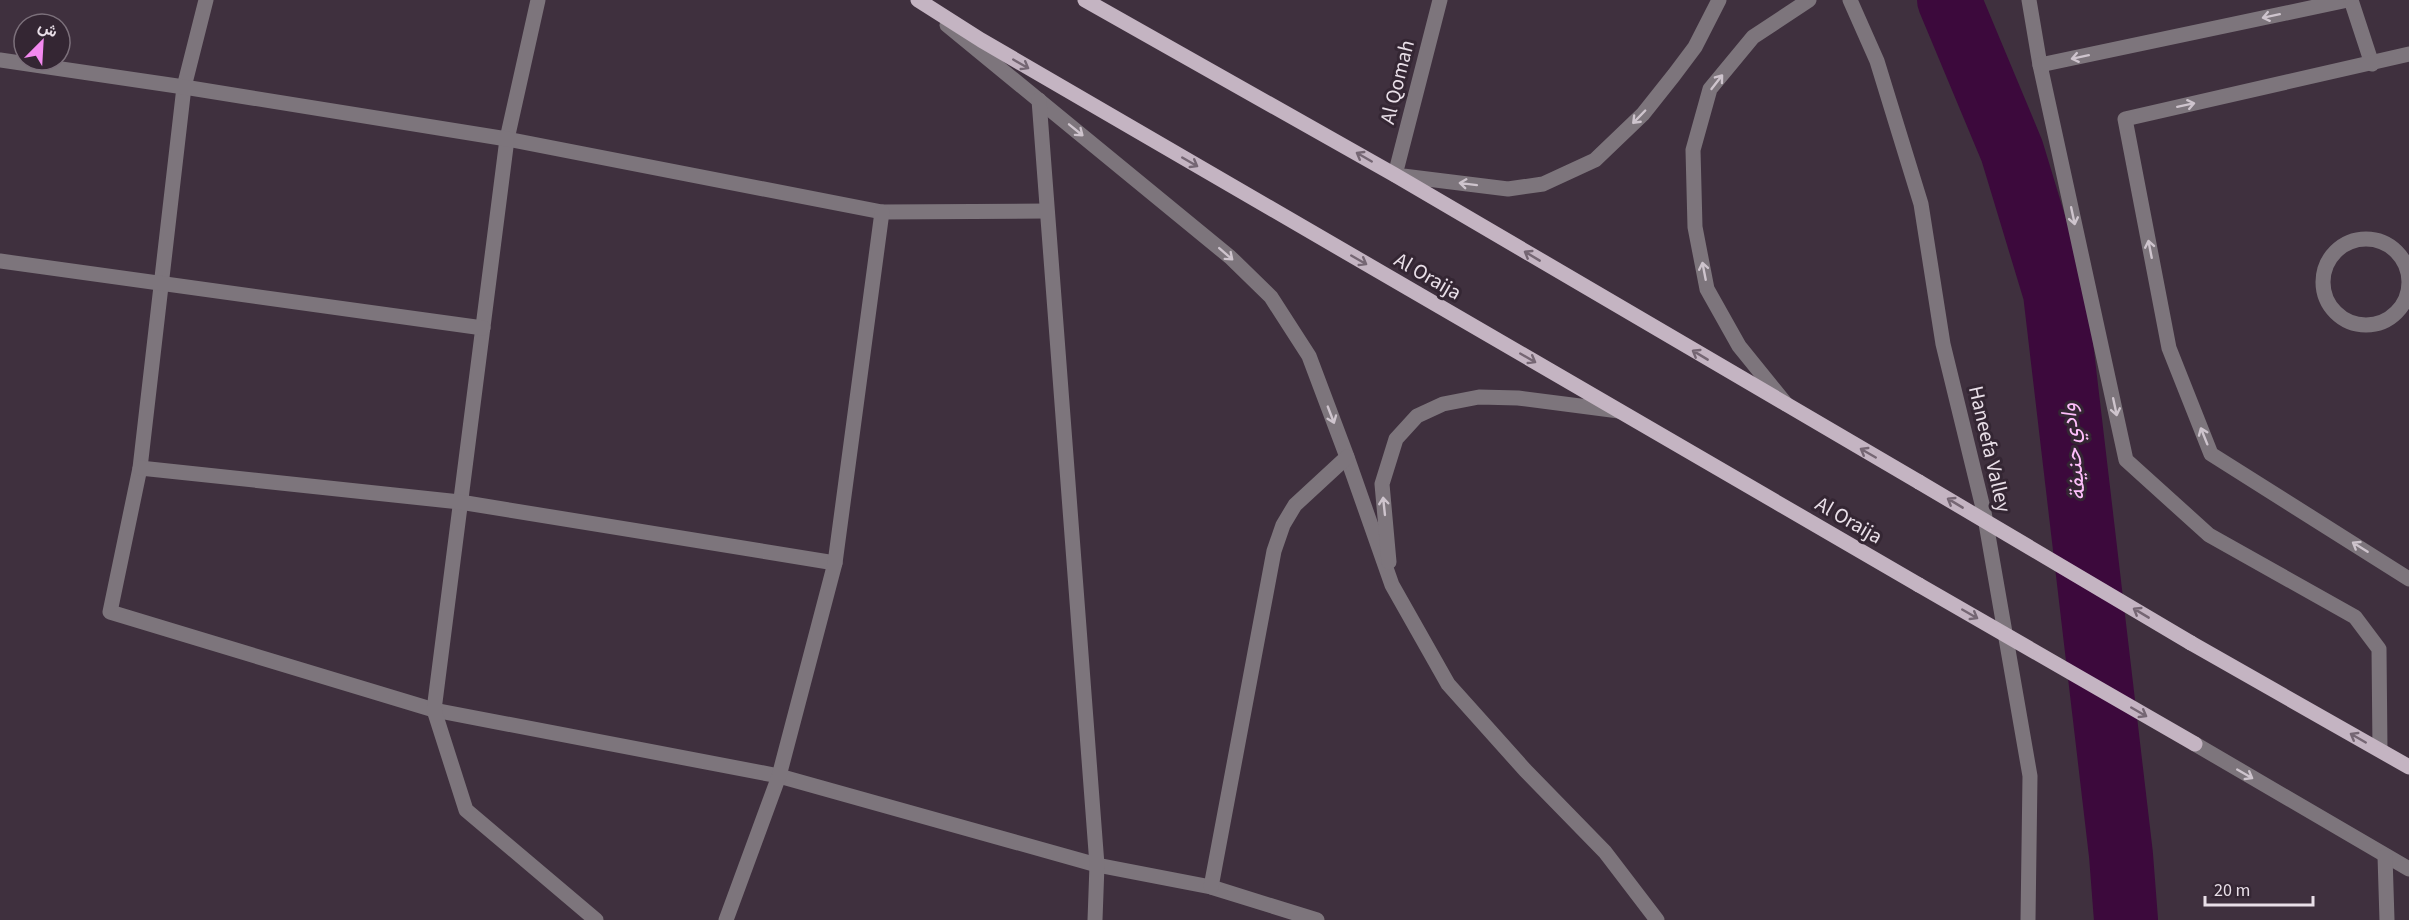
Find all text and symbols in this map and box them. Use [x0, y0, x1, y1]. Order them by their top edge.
one-way arrow [2261, 11, 2280, 23]
north arrow [12, 12, 72, 72]
text: ش [34, 15, 61, 43]
street label: Al Qomah [1372, 37, 1422, 127]
one-way arrow [2070, 52, 2090, 63]
one-way arrow [1012, 59, 1030, 70]
one-way arrow [1710, 74, 1723, 90]
one-way arrow [2176, 99, 2195, 110]
one-way arrow [1632, 109, 1646, 124]
one-way arrow [1068, 124, 1084, 137]
one-way arrow [1356, 151, 1373, 163]
one-way arrow [1181, 156, 1198, 168]
one-way arrow [1458, 178, 1478, 189]
one-way arrow [2068, 207, 2080, 226]
one-way arrow [2144, 240, 2155, 260]
street label: Al Oraija [1389, 245, 1467, 307]
one-way arrow [1218, 248, 1234, 261]
one-way arrow [1524, 250, 1541, 262]
one-way arrow [1350, 254, 1367, 266]
one-way arrow [1698, 262, 1709, 282]
one-way arrow [1692, 349, 1709, 361]
one-way arrow [1519, 352, 1536, 364]
street label: Haneefa Valley [1961, 383, 2019, 515]
one-way arrow [2110, 397, 2121, 416]
water label: وادي حنيفة [2052, 401, 2095, 502]
one-way arrow [1326, 405, 1337, 424]
one-way arrow [2198, 427, 2209, 445]
one-way arrow [1860, 447, 1877, 459]
street label: Al Oraija [1810, 489, 1888, 551]
one-way arrow [1378, 497, 1389, 517]
one-way arrow [1947, 497, 1964, 509]
one-way arrow [2352, 541, 2369, 553]
one-way arrow [2133, 607, 2150, 619]
one-way arrow [1961, 609, 1978, 621]
one-way arrow [2130, 706, 2147, 718]
one-way arrow [2350, 732, 2367, 744]
one-way arrow [2236, 769, 2254, 780]
scale bar [2205, 869, 2313, 907]
text: 20 m [2214, 878, 2250, 903]

